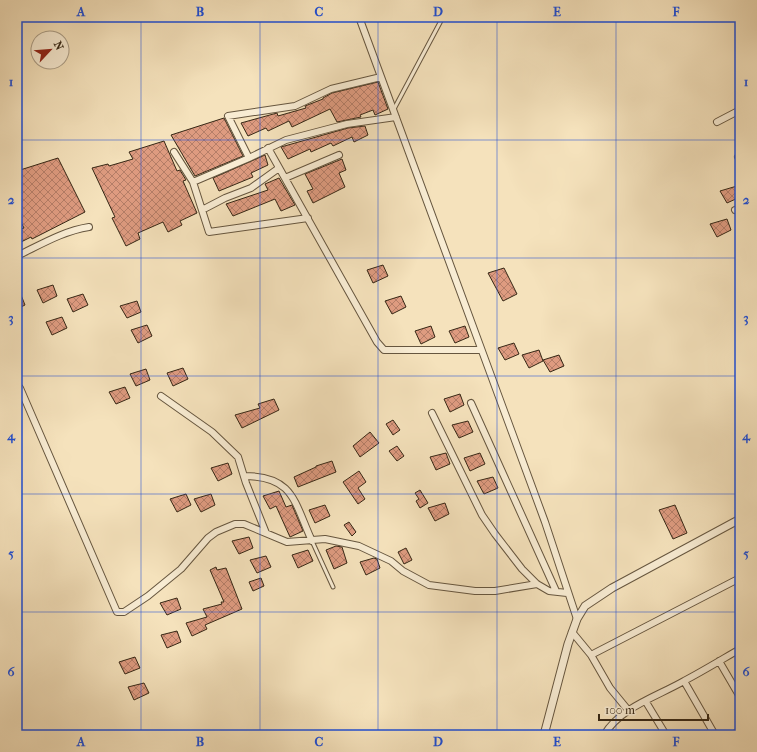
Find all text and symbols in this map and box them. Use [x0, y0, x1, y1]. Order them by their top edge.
text: A [76, 4, 86, 19]
text: B [196, 4, 205, 19]
text: C [315, 4, 324, 19]
text: D [433, 4, 443, 19]
text: E [553, 4, 561, 19]
text: F [672, 4, 680, 19]
north arrow [30, 30, 70, 70]
text: N [51, 39, 66, 53]
text: 1 [9, 74, 14, 89]
text: 1 [744, 74, 749, 89]
text: 2 [8, 192, 15, 207]
text: 2 [743, 192, 750, 207]
text: 3 [8, 310, 14, 326]
text: 3 [743, 310, 749, 326]
text: 4 [6, 428, 16, 444]
text: 4 [741, 428, 751, 444]
text: 5 [8, 546, 14, 561]
text: 5 [743, 546, 749, 561]
text: 6 [7, 664, 15, 679]
text: 6 [742, 664, 750, 679]
scale bar [599, 696, 708, 722]
text: 100 m [605, 703, 635, 717]
text: A [76, 734, 86, 749]
text: B [196, 734, 205, 749]
text: C [315, 734, 324, 749]
text: D [433, 734, 443, 749]
text: E [553, 734, 561, 749]
text: F [672, 734, 680, 749]

